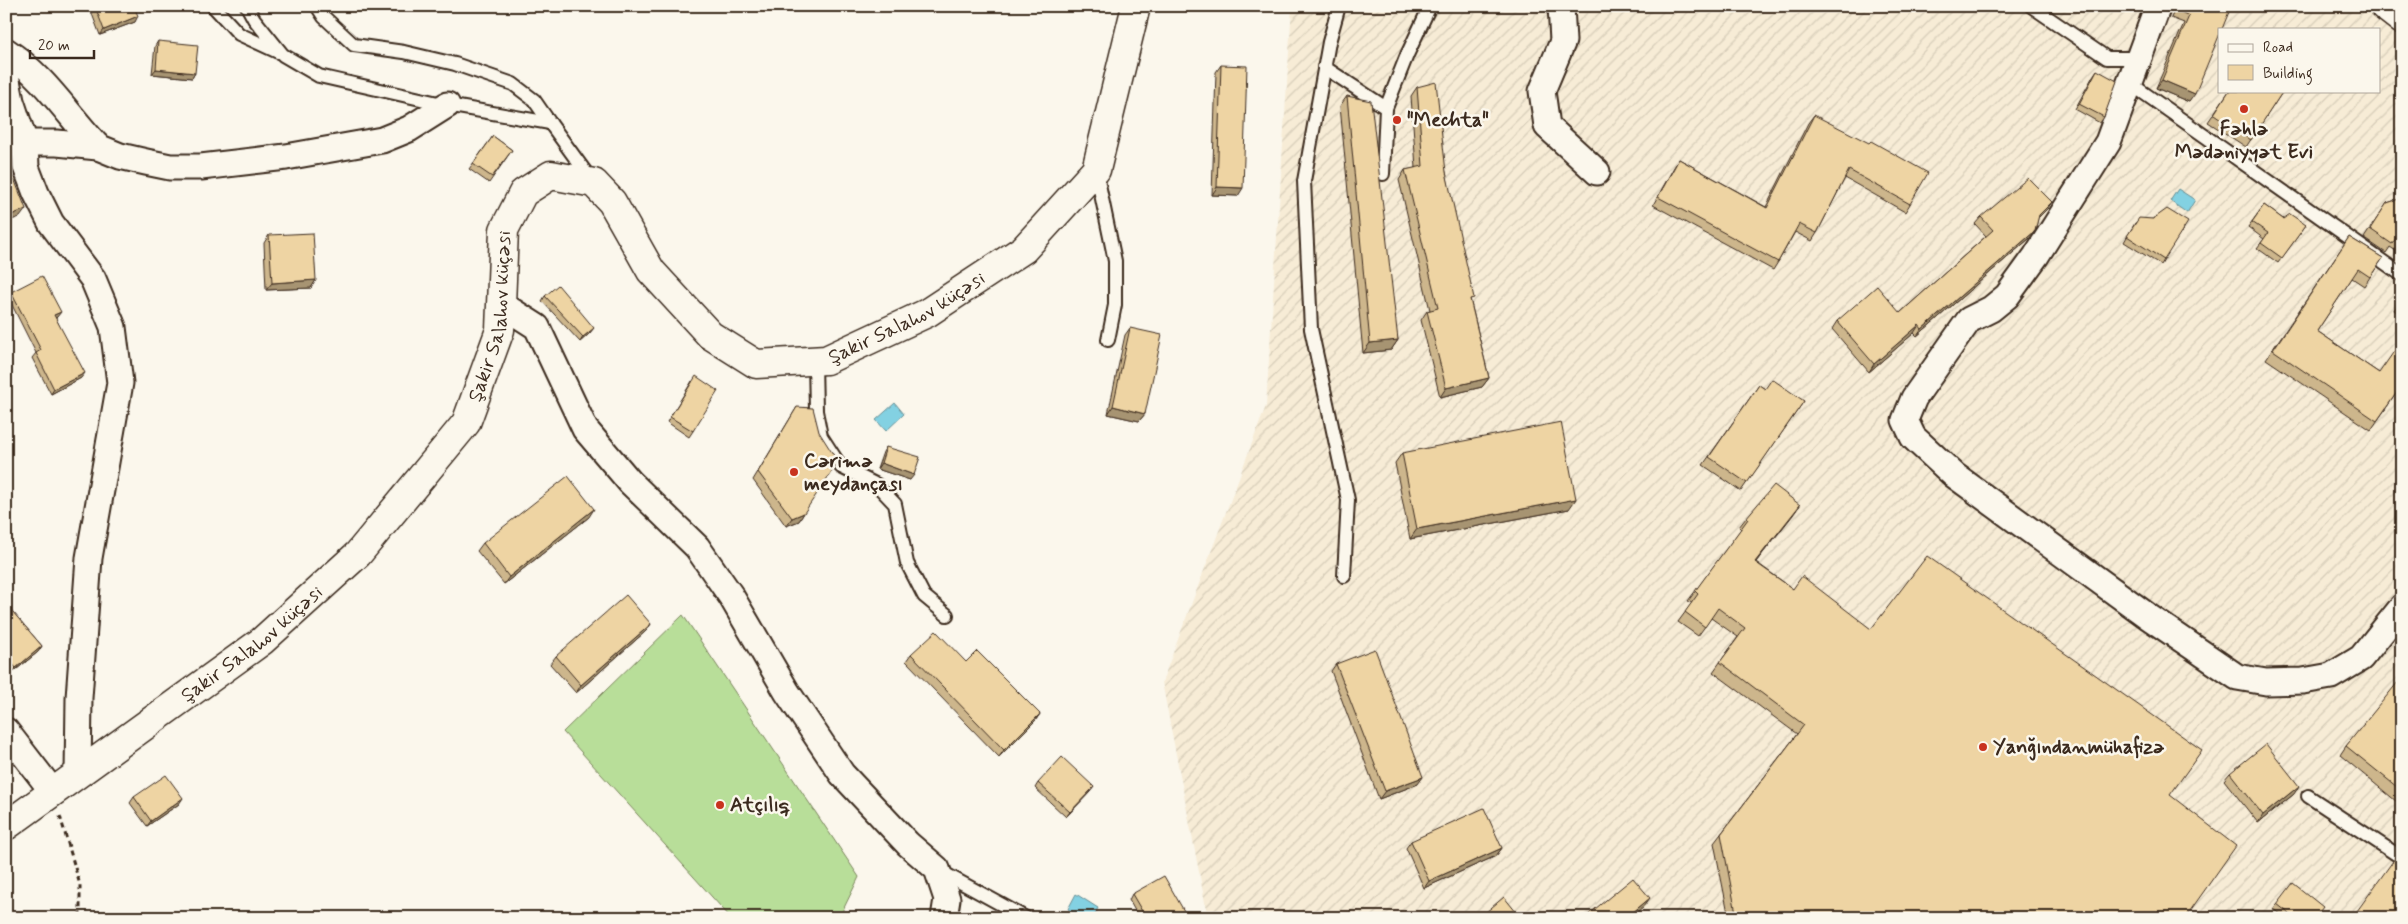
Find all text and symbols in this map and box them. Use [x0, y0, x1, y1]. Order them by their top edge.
scale bar [30, 28, 94, 60]
legend [2218, 28, 2380, 92]
text: 20 m [38, 36, 70, 56]
text: Road [2263, 38, 2293, 58]
text: Building [2263, 64, 2313, 85]
marker: Fəhlə Mədəniyyət Evi [2238, 103, 2250, 115]
place label: "Mechta" [1407, 107, 1489, 134]
marker: "Mechta" [1391, 114, 1403, 126]
place label: Fəhlə Mədəniyyət Evi [2175, 116, 2313, 166]
street label: Şakir Salahov küçəsi [461, 230, 517, 406]
street label: Şakir Salahov küçəsi [824, 265, 990, 371]
place label: Cərimə meydançası [804, 448, 903, 498]
marker: Cərimə meydançası [788, 466, 800, 478]
street label: Şakir Salahov küçəsi [175, 579, 329, 709]
place label: Yanğındanmühafizə [1993, 734, 2165, 761]
marker: Yanğındanmühafizə [1977, 741, 1989, 753]
place label: Atçılıq [730, 792, 790, 819]
marker: Atçılıq [714, 799, 726, 811]

